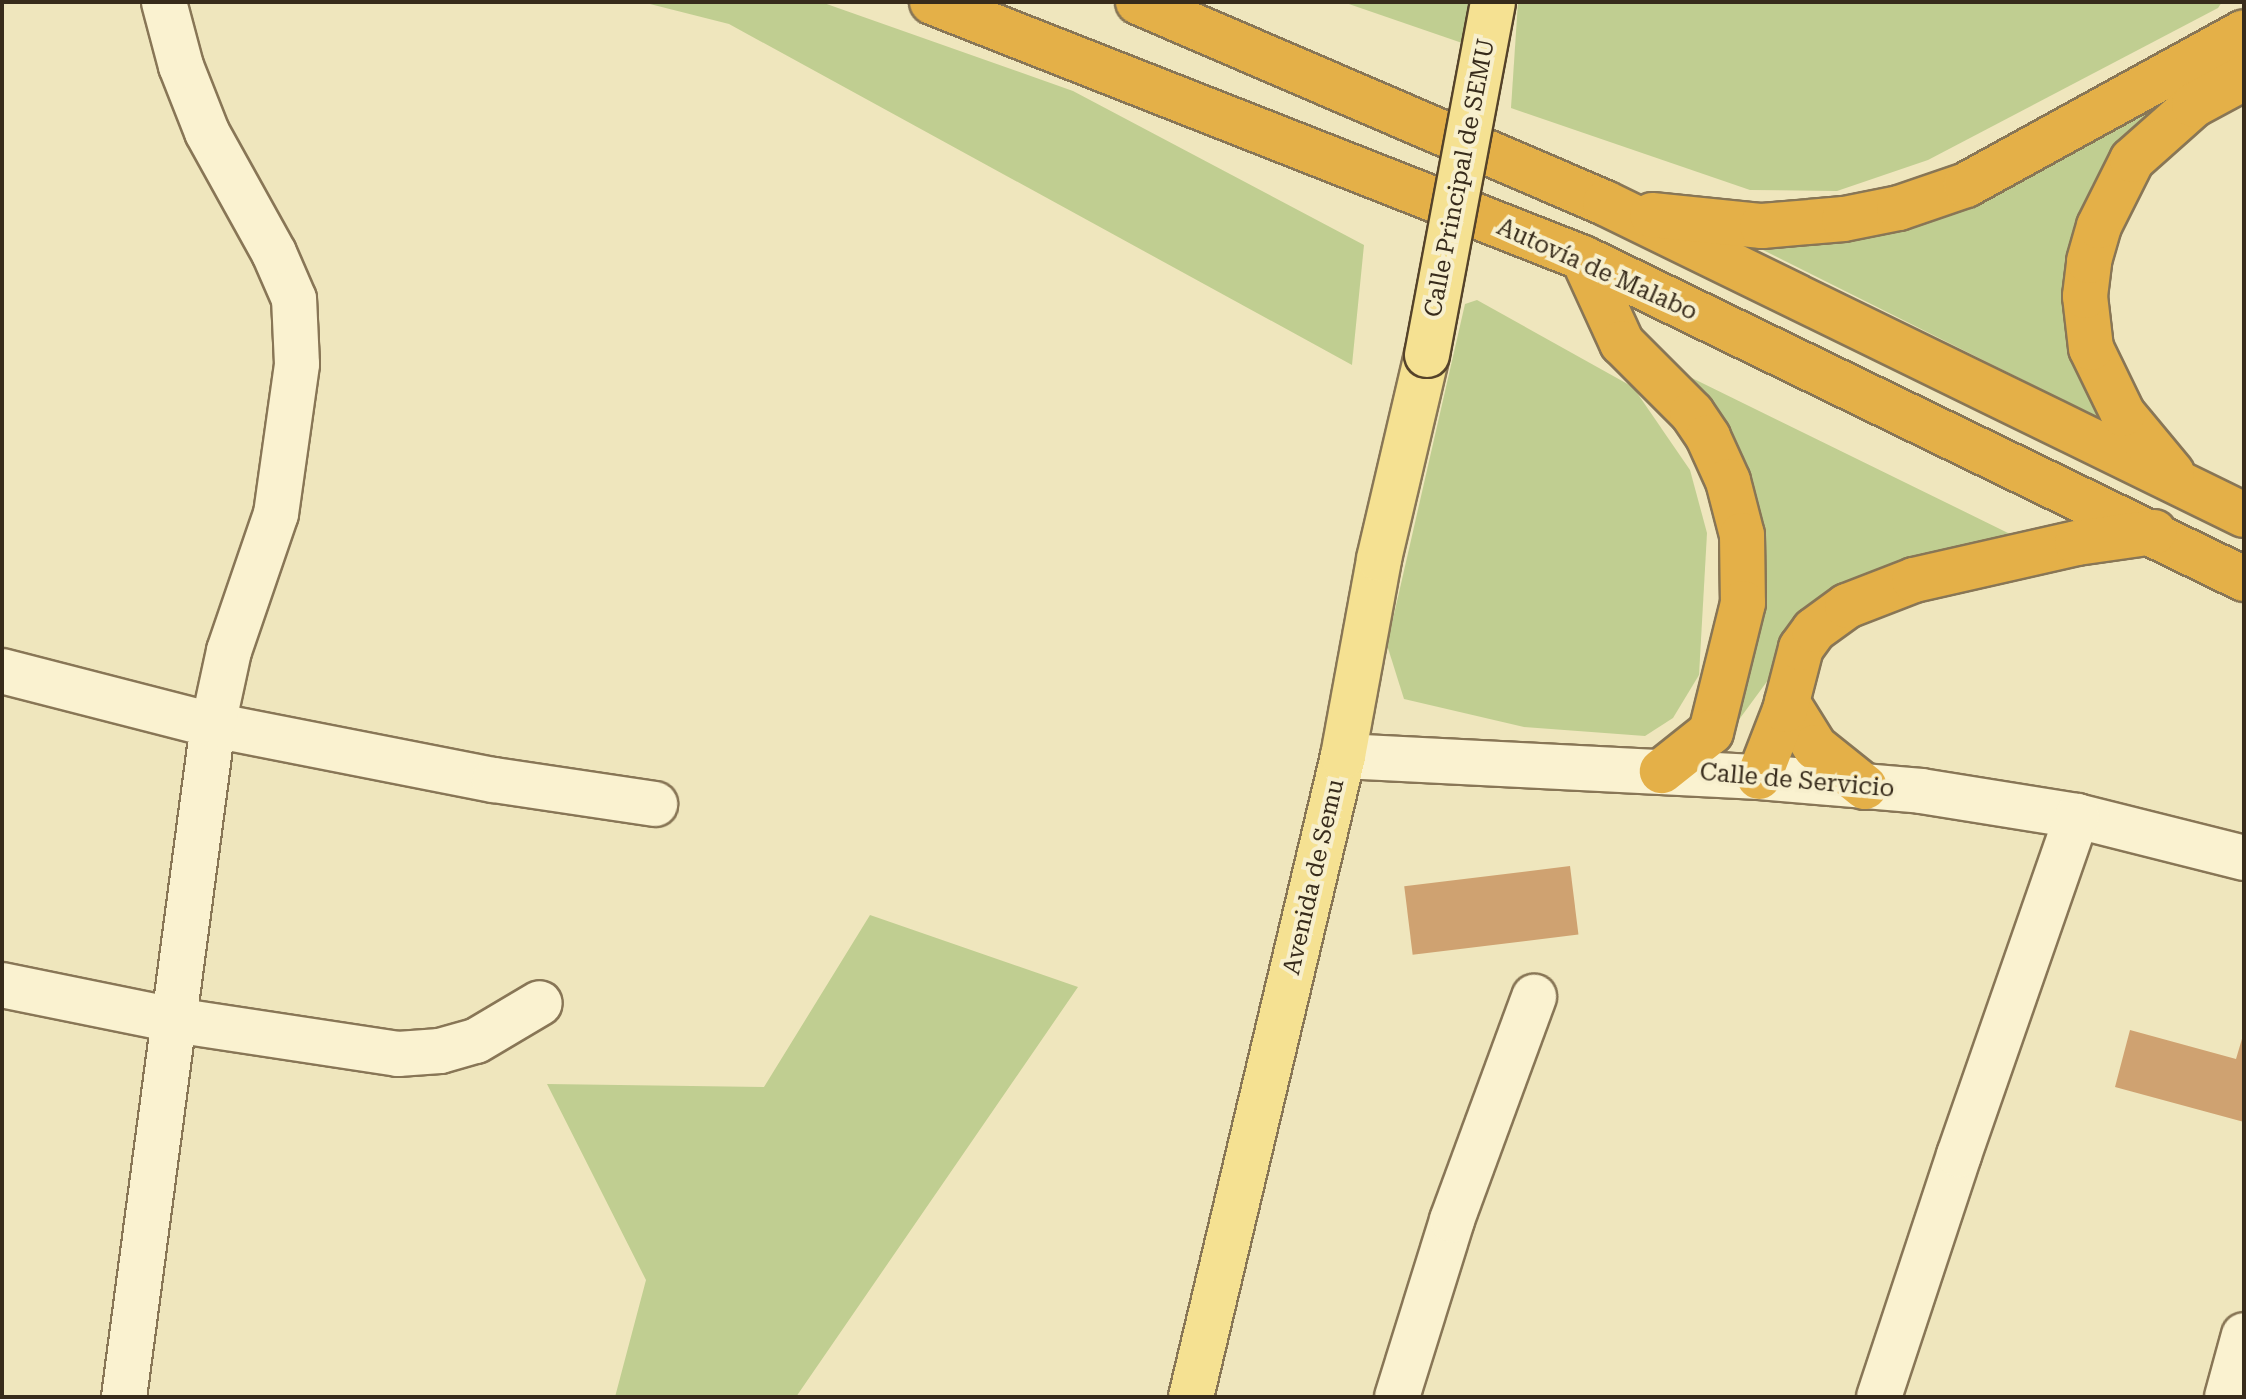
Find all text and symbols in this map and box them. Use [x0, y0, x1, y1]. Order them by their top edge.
street label: Calle Principal de SEMU [1419, 36, 1501, 320]
street label: Autovía de Malabo [1492, 213, 1702, 327]
street label: Calle de Servicio [1699, 758, 1895, 804]
street label: Avenida de Semu [1277, 776, 1351, 978]

